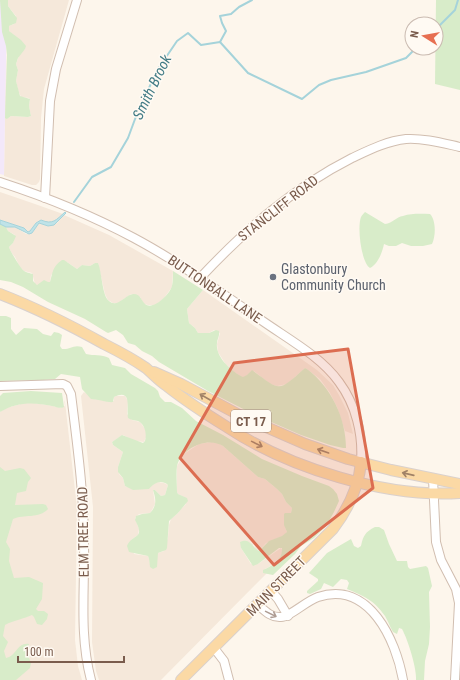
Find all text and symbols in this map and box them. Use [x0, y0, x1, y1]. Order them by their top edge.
north arrow [404, 16, 444, 56]
text: N [408, 29, 422, 39]
water label: Smith Brook [129, 51, 176, 122]
street label: STANCLIFF ROAD [235, 172, 321, 244]
street label: BUTTONBALL LANE [165, 252, 265, 326]
place label: Glastonbury Community Church [281, 261, 386, 293]
marker: Glastonbury Community Church [268, 272, 278, 282]
one-way arrow [199, 393, 211, 401]
road number: CT 17 [231, 410, 271, 432]
one-way arrow [251, 441, 263, 449]
one-way arrow [318, 446, 330, 454]
one-way arrow [402, 470, 415, 478]
street label: ELM TREE ROAD [74, 486, 92, 578]
street label: MAIN STREET [243, 553, 309, 619]
one-way arrow [265, 611, 277, 618]
scale bar [18, 638, 124, 664]
text: 100 m [24, 645, 54, 659]

